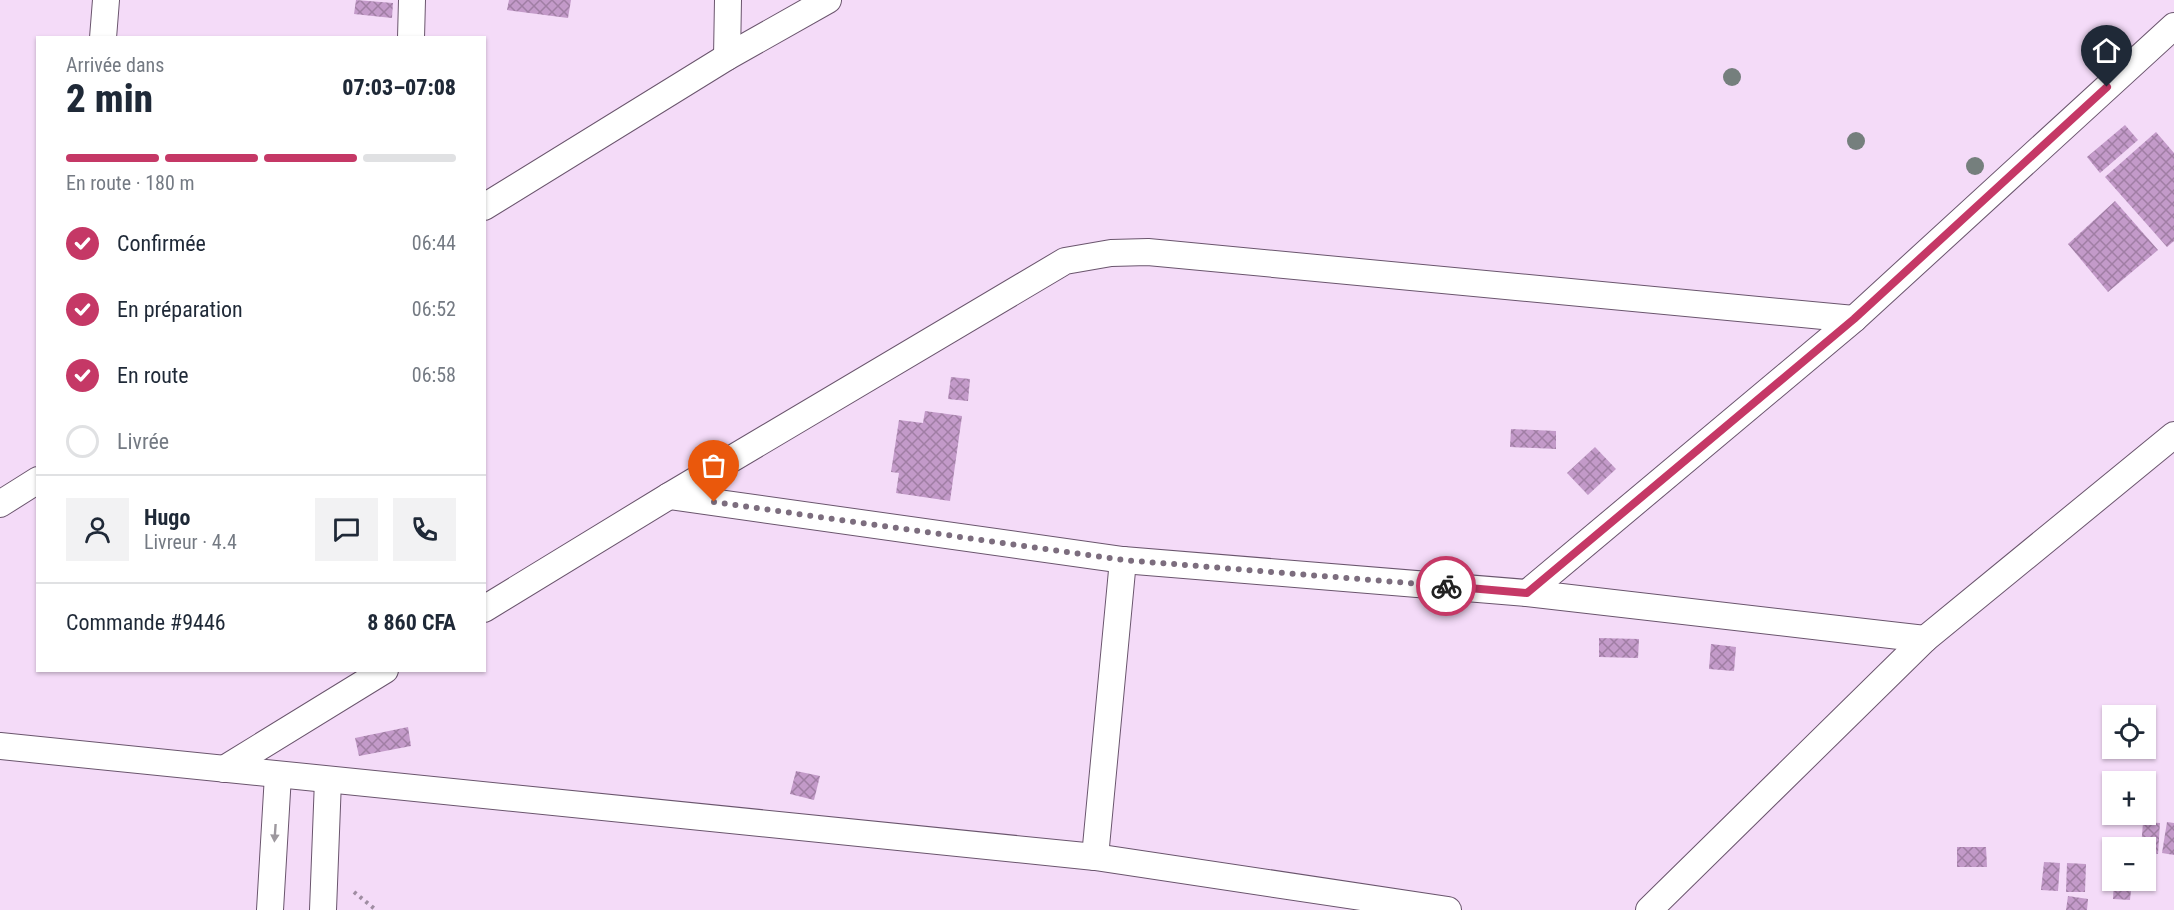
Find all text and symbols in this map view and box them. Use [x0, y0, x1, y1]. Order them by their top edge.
pin [2081, 25, 2132, 87]
icon: home [2090, 34, 2123, 67]
text: Arrivée dans [66, 53, 164, 77]
text: 07:03–07:08 [342, 75, 456, 100]
text: 2 min [66, 76, 153, 122]
text: En route · 180 m [66, 171, 194, 195]
icon: check [66, 227, 99, 260]
text: Confirmée [117, 231, 206, 256]
text: 06:44 [412, 231, 456, 255]
icon: check [66, 293, 99, 326]
text: En préparation [117, 297, 243, 322]
text: 06:52 [412, 297, 456, 321]
icon: check [66, 359, 99, 392]
text: En route [117, 363, 189, 388]
text: 06:58 [412, 363, 456, 387]
text: Livrée [117, 429, 169, 454]
pin [688, 440, 739, 502]
icon: bag [697, 449, 730, 482]
button: person [66, 498, 129, 561]
button: chat [315, 498, 378, 561]
button: phone [393, 498, 456, 561]
text: Hugo [144, 505, 190, 530]
text: Livreur · 4.4 [144, 530, 237, 554]
courier [1416, 556, 1476, 616]
icon: bike [1430, 570, 1463, 603]
text: Commande #9446 [66, 610, 226, 635]
text: 8 860 CFA [367, 610, 456, 635]
map controls [2102, 705, 2156, 891]
button: locate [2102, 705, 2156, 759]
button: + [2102, 771, 2156, 825]
one-way arrow [270, 824, 279, 843]
button: − [2102, 837, 2156, 891]

